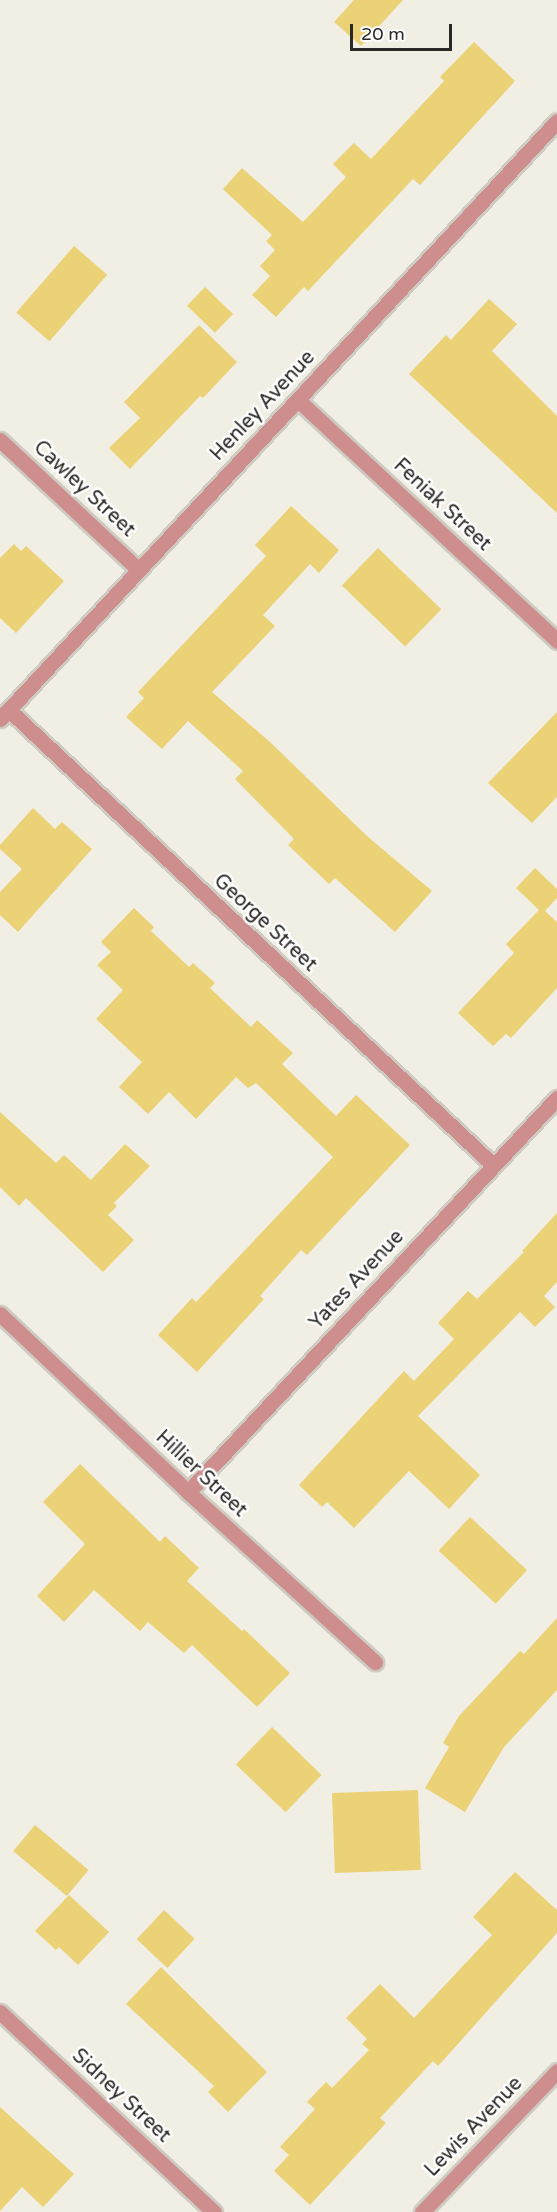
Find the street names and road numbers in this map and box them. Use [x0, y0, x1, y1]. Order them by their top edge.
street label: Henley Avenue [206, 346, 320, 466]
street label: Cawley Street [28, 436, 140, 542]
street label: Feniak Street [388, 454, 496, 556]
street label: George Street [208, 869, 322, 977]
street label: Yates Avenue [305, 1225, 409, 1335]
street label: Hillier Street [150, 1426, 252, 1522]
street label: Sidney Street [67, 2044, 175, 2148]
street label: Lewis Avenue [420, 2072, 528, 2182]

